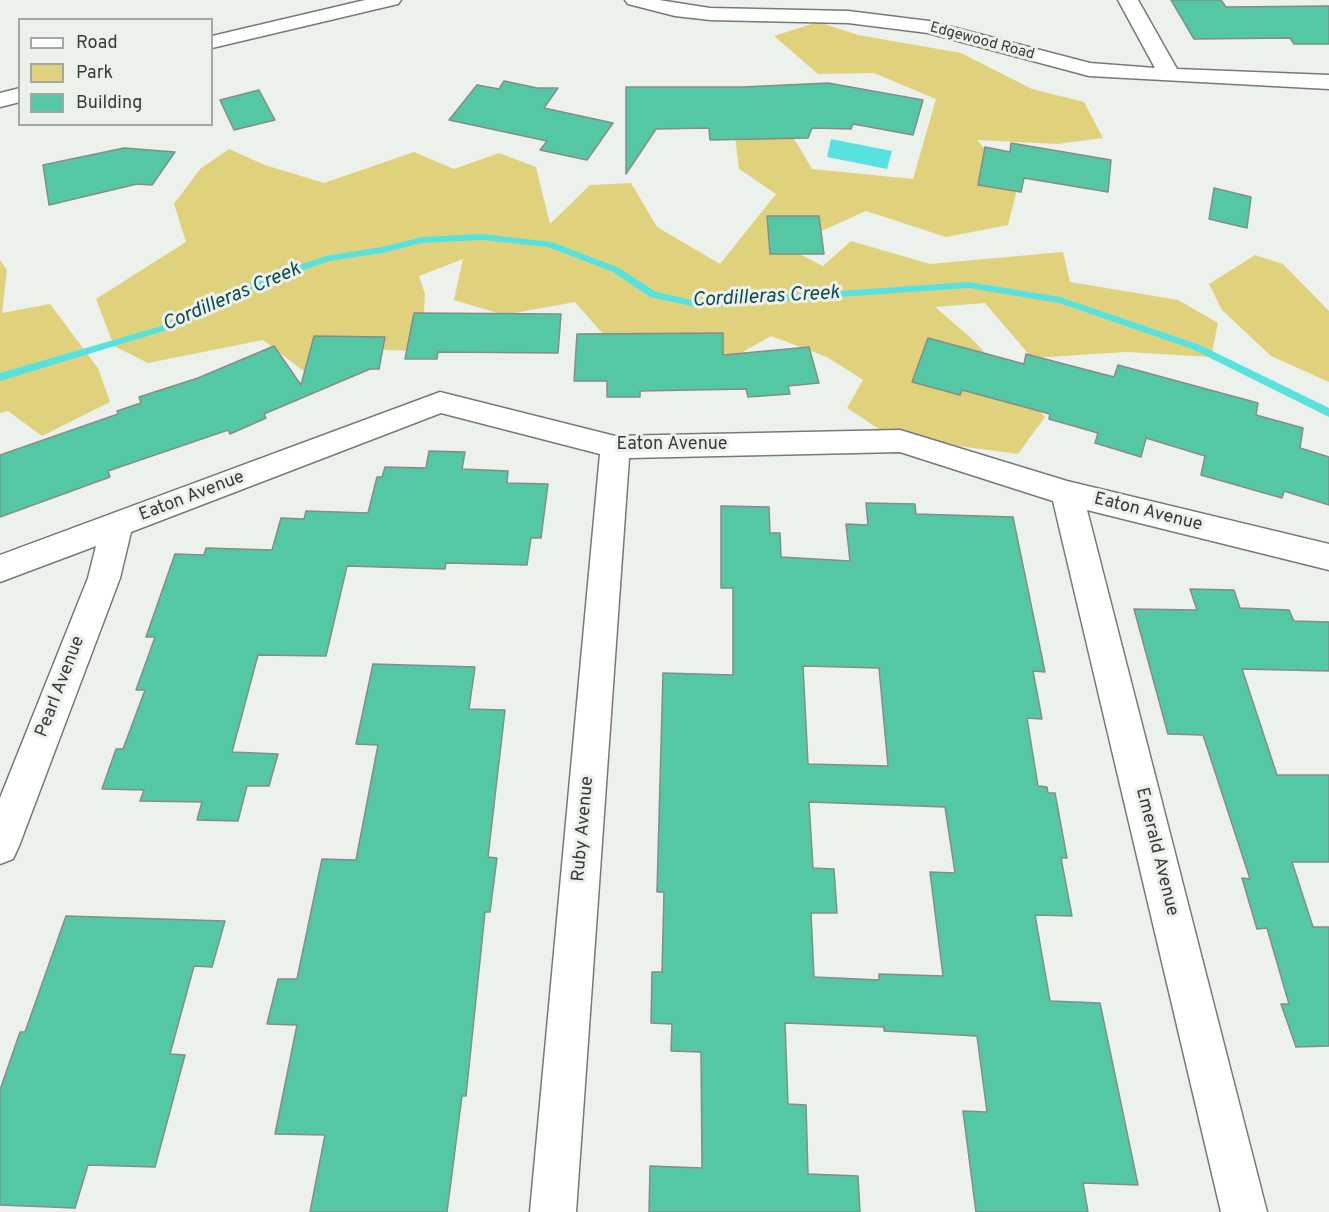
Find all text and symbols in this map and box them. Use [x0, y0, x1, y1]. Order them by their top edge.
legend [18, 18, 213, 126]
street label: Edgewood Road [928, 19, 1036, 65]
text: Road [76, 32, 118, 55]
text: Park [76, 62, 113, 85]
text: Building [76, 92, 142, 115]
water label: Cordilleras Creek [159, 258, 305, 338]
water label: Cordilleras Creek [692, 282, 840, 314]
street label: Eaton Avenue [616, 434, 728, 456]
street label: Eaton Avenue [136, 467, 248, 527]
street label: Eaton Avenue [1092, 489, 1204, 537]
street label: Pearl Avenue [32, 633, 90, 741]
street label: Ruby Avenue [569, 775, 599, 883]
street label: Emerald Avenue [1130, 786, 1182, 918]

